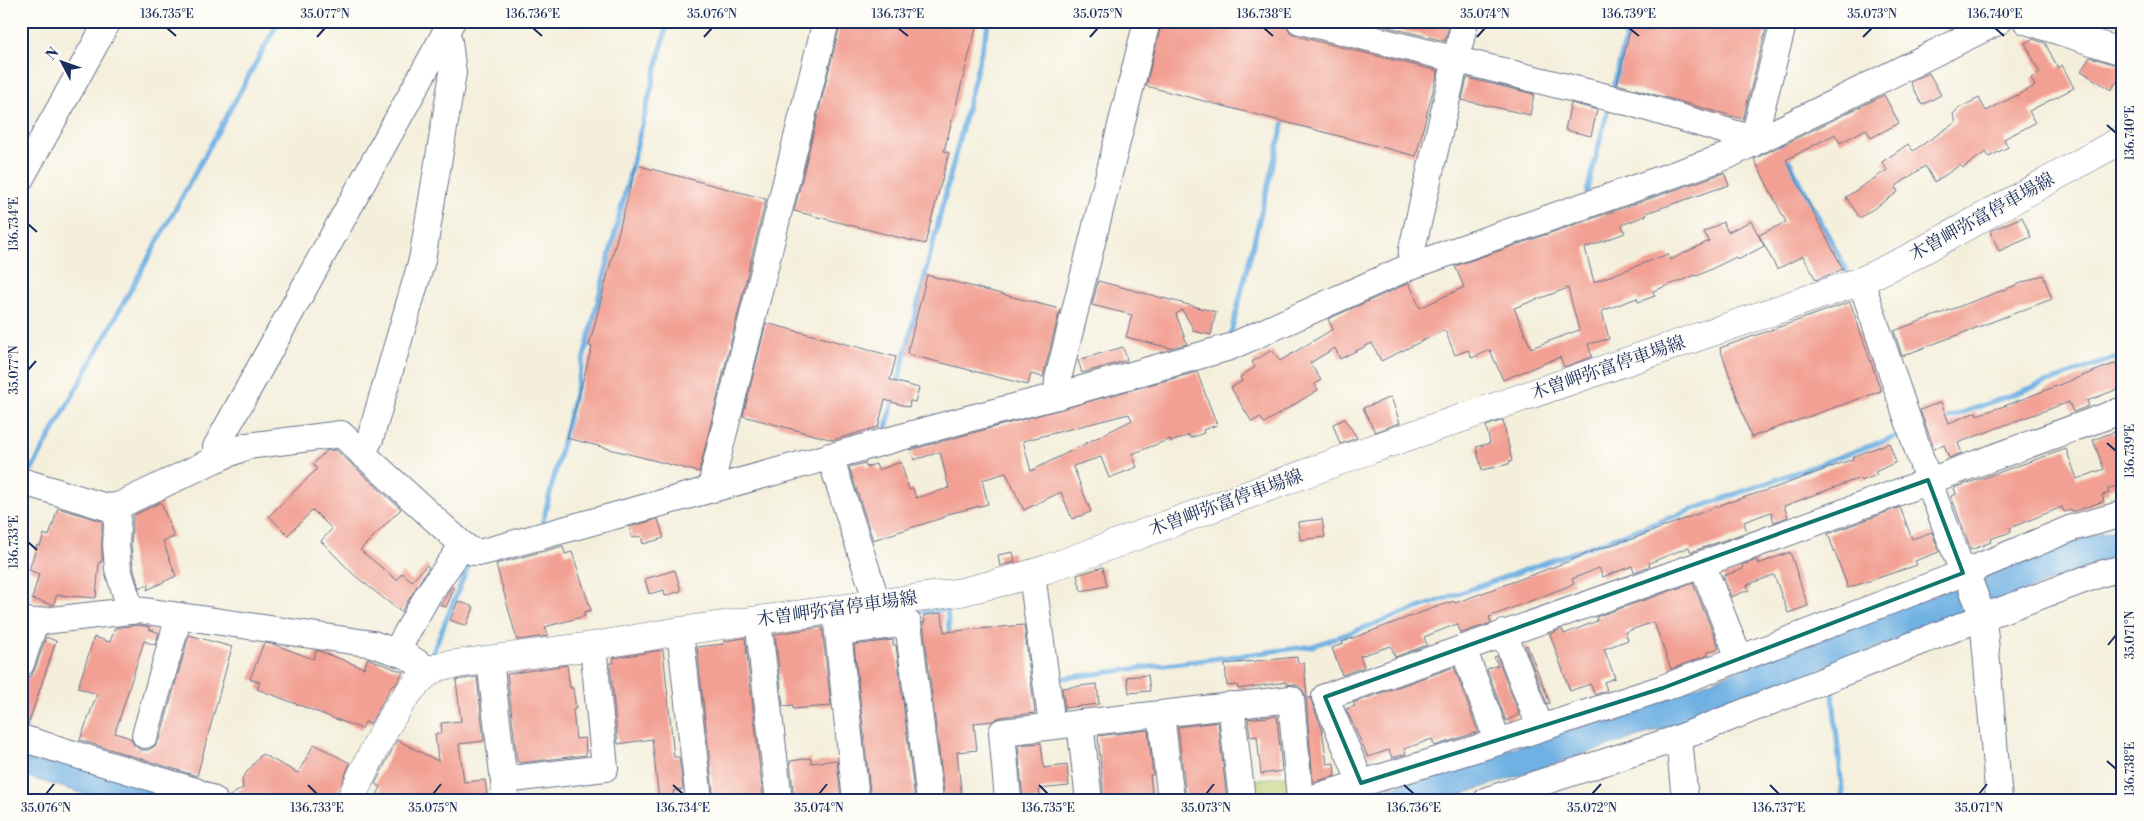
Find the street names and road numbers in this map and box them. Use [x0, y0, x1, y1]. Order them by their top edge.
street label: 木曽岬弥富停車場線 [1906, 168, 2058, 266]
street label: 木曽岬弥富停車場線 [1528, 331, 1688, 405]
street label: 木曽岬弥富停車場線 [1146, 464, 1306, 542]
street label: 木曽岬弥富停車場線 [755, 586, 919, 632]

